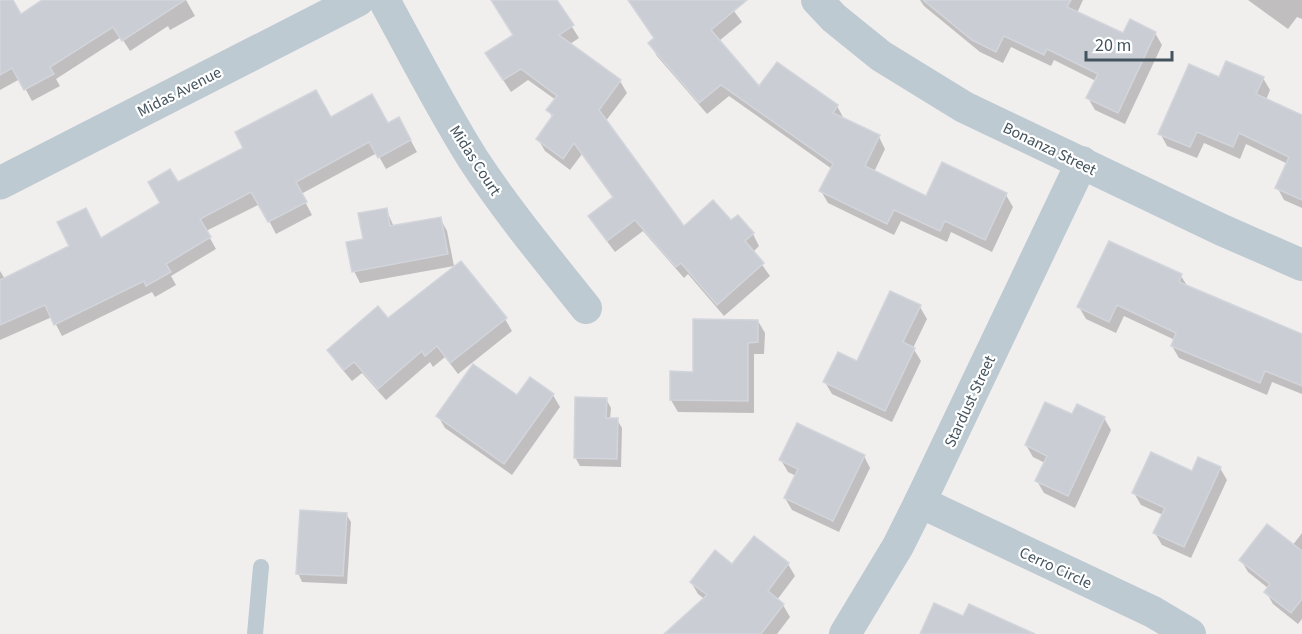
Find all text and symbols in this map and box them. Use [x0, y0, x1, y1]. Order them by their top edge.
scale bar [1086, 24, 1172, 62]
text: 20 m [1095, 33, 1131, 58]
street label: Midas Avenue [134, 61, 225, 123]
street label: Bonanza Street [999, 117, 1100, 181]
street label: Midas Court [444, 121, 506, 201]
street label: Stardust Street [939, 351, 1001, 451]
street label: Cerro Circle [1016, 542, 1095, 594]

